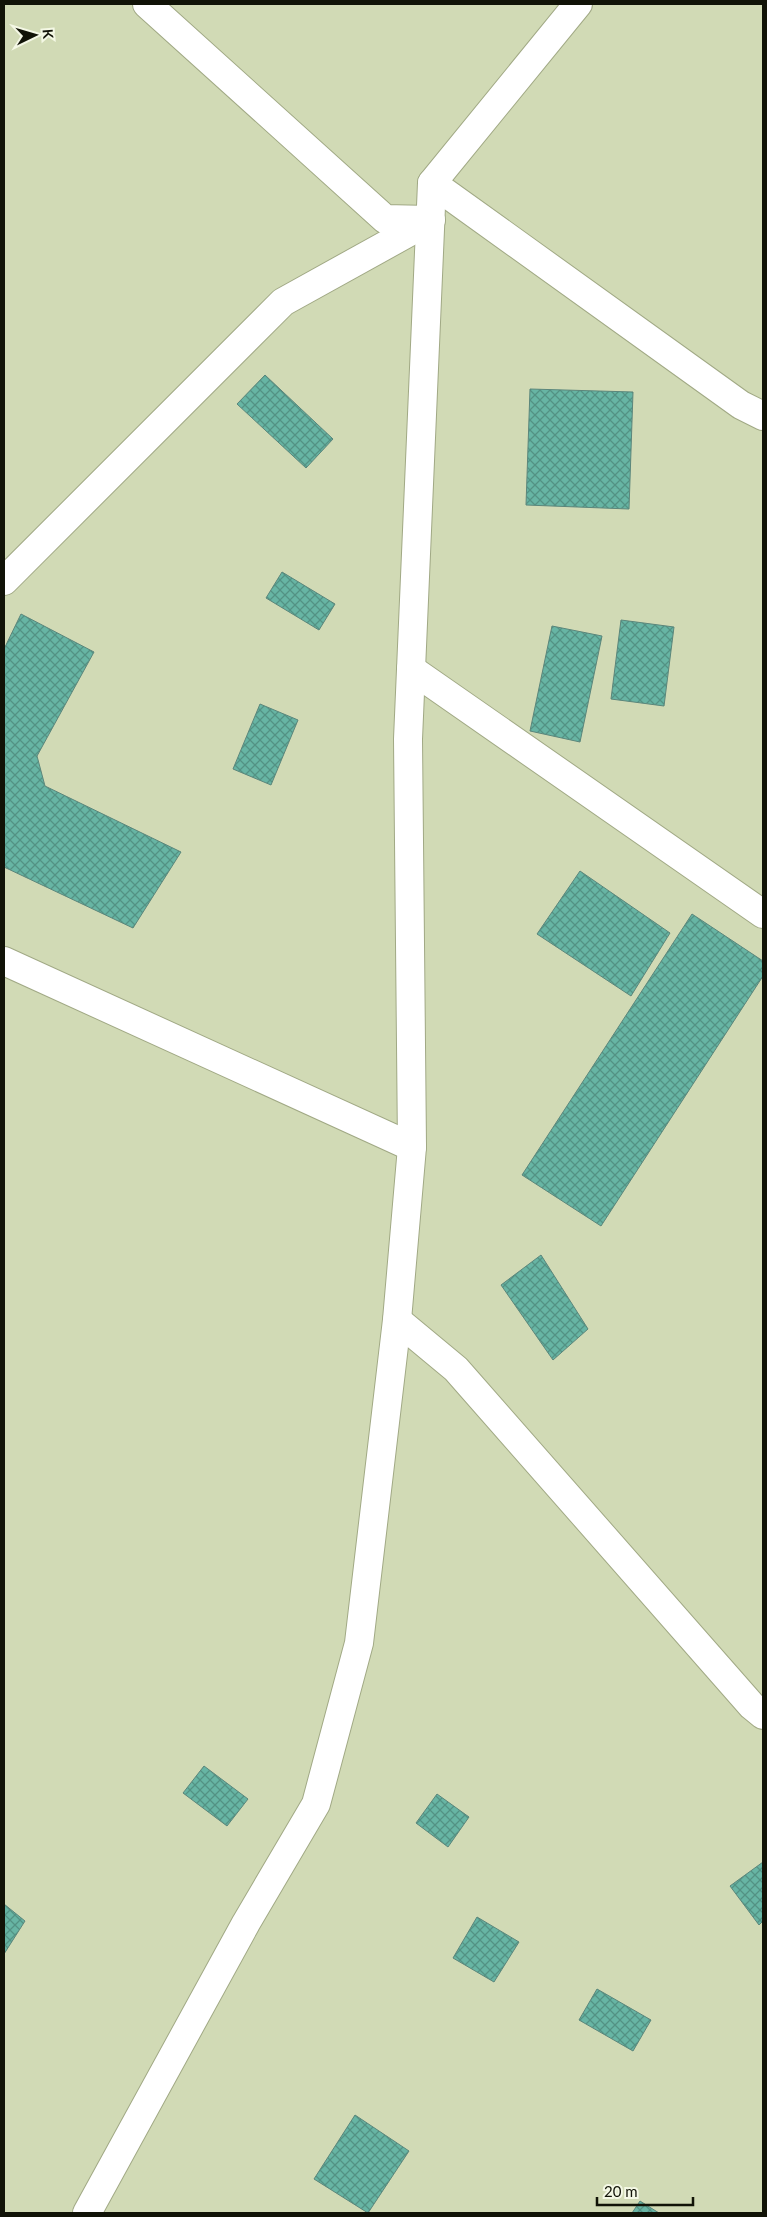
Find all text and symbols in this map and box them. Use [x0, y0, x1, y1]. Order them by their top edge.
north arrow [10, 10, 60, 60]
text: K [40, 28, 57, 40]
scale bar [597, 2174, 693, 2206]
text: 20 m [604, 2182, 638, 2200]

